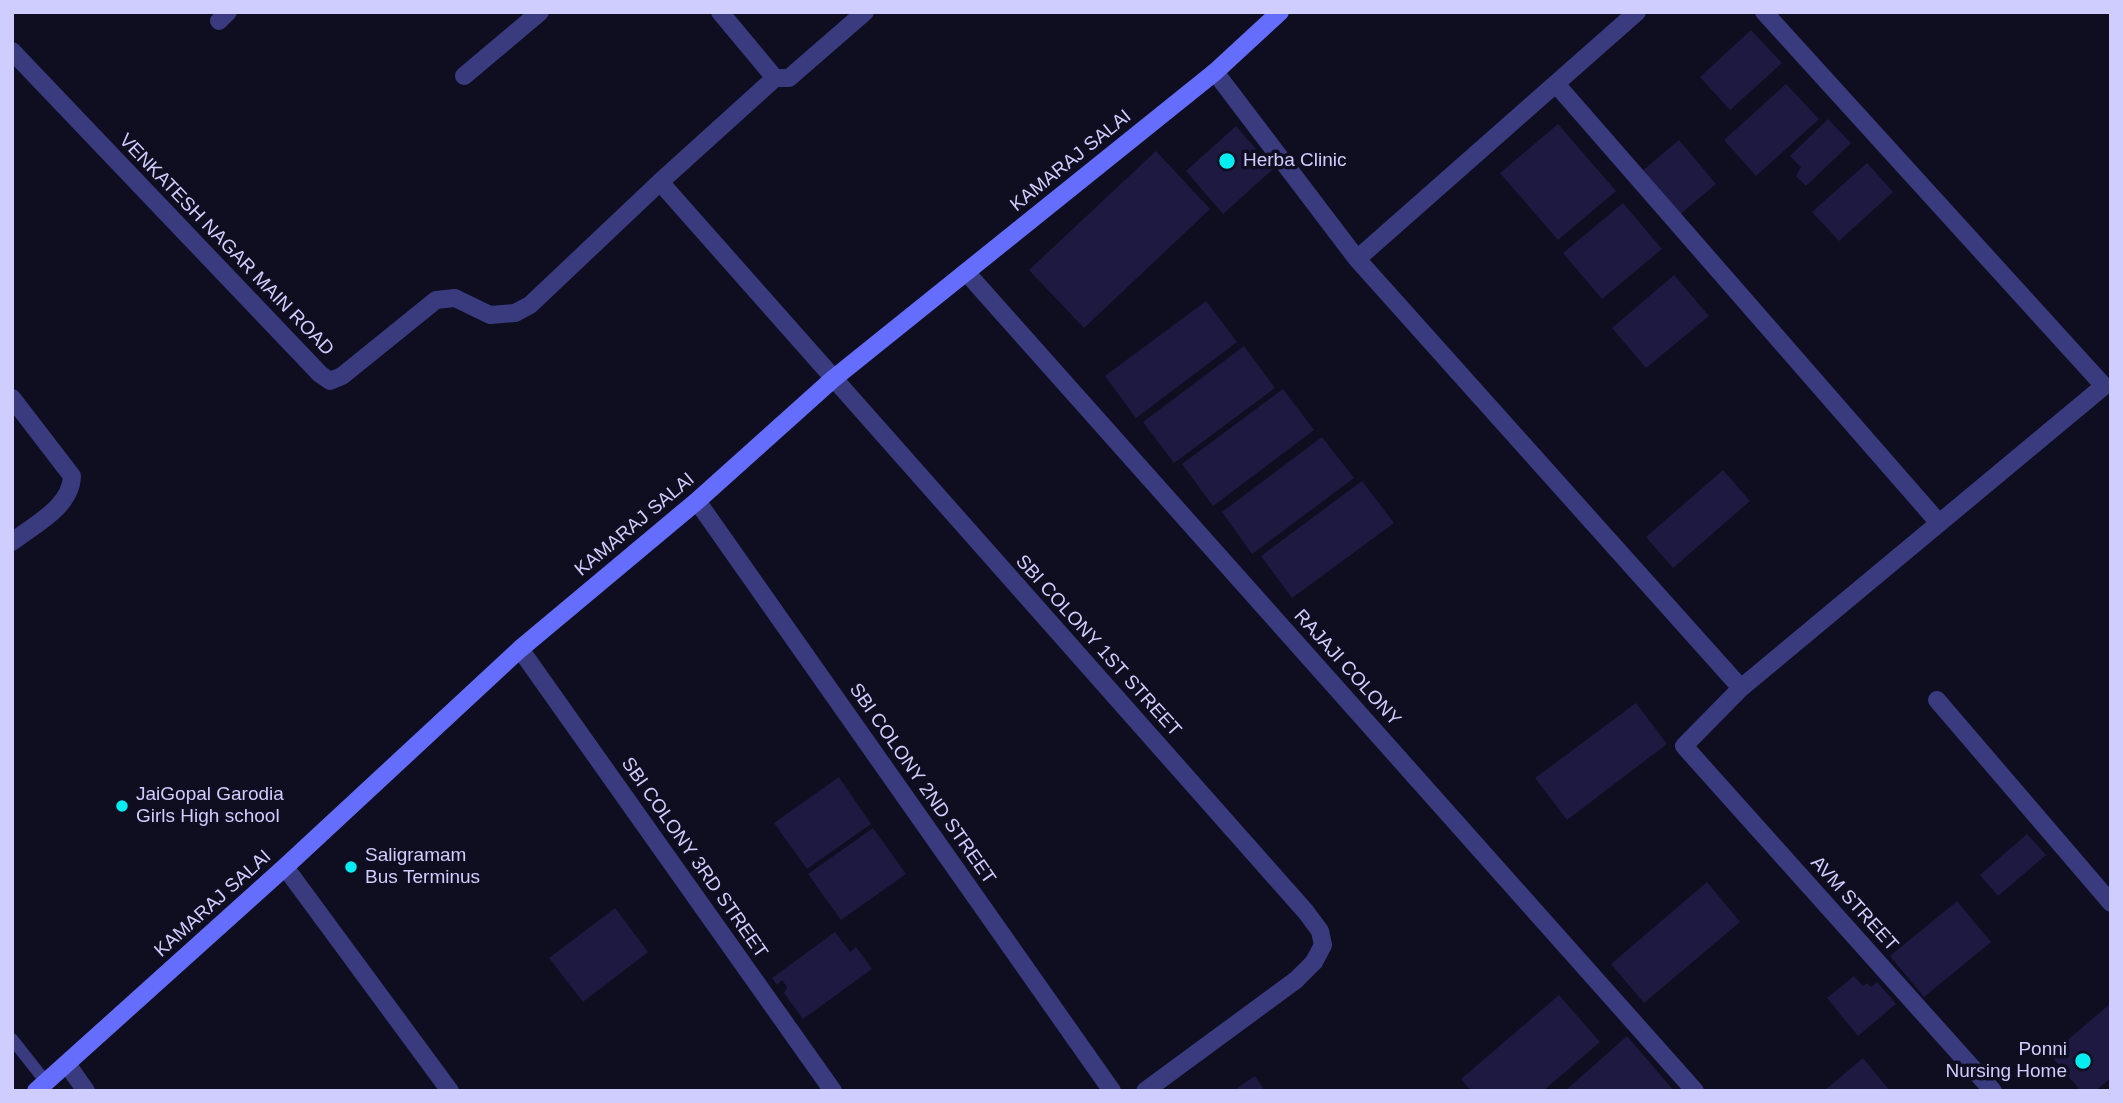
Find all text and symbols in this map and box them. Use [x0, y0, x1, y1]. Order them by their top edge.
street label: KAMARAJ SALAI [1006, 105, 1136, 217]
street label: VENKATESH NAGAR MAIN ROAD [114, 129, 338, 361]
place label: Herba Clinic [1243, 150, 1346, 172]
marker: Herba Clinic [1217, 151, 1237, 171]
street label: KAMARAJ SALAI [571, 468, 699, 582]
street label: SBI COLONY 1ST STREET [1010, 550, 1186, 742]
street label: RAJAJI COLONY [1289, 605, 1405, 731]
street label: SBI COLONY 2ND STREET [844, 679, 1000, 889]
street label: SBI COLONY 3RD STREET [616, 753, 772, 963]
place label: JaiGopal Garodia Girls High school [136, 784, 284, 828]
marker: JaiGopal Garodia Girls High school [114, 798, 130, 814]
place label: Saligramam Bus Terminus [365, 845, 480, 889]
street label: KAMARAJ SALAI [150, 846, 276, 962]
street label: AVM STREET [1805, 852, 1903, 956]
marker: Saligramam Bus Terminus [343, 859, 359, 875]
place label: Ponni Nursing Home [1946, 1039, 2067, 1083]
marker: Ponni Nursing Home [2073, 1051, 2093, 1071]

